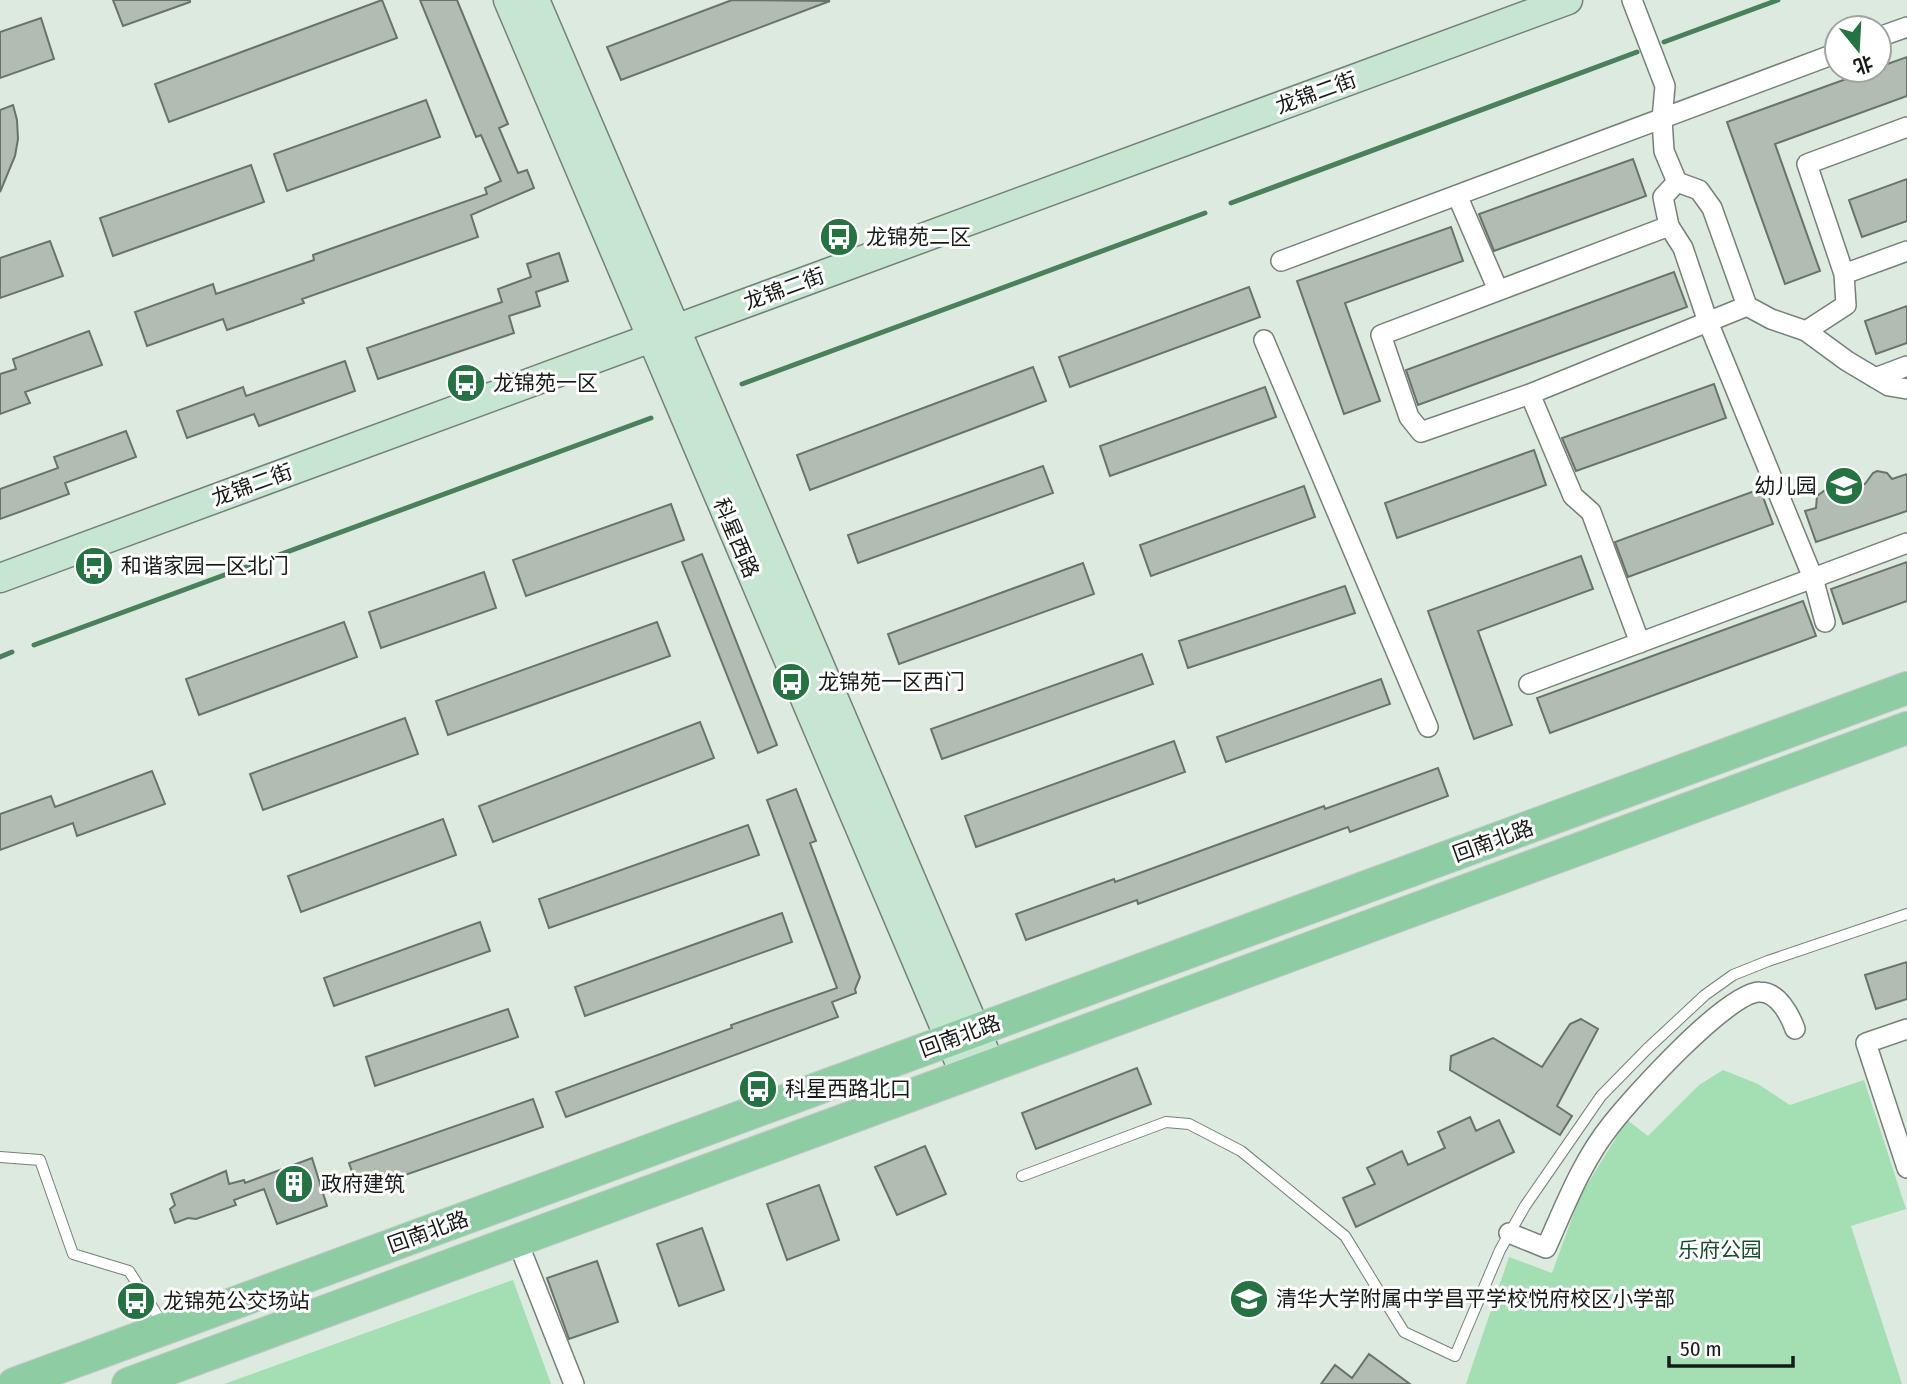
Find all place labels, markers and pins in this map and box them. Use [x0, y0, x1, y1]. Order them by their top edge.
bus stop icon: 龙锦苑二区 [818, 216, 860, 258]
place label: 龙锦苑二区 [866, 224, 971, 250]
bus stop icon: 龙锦苑一区 [445, 362, 487, 404]
place label: 龙锦苑一区 [493, 370, 598, 396]
school or university icon: 幼儿园 [1823, 465, 1865, 507]
place label: 幼儿园 [1754, 473, 1817, 499]
bus stop icon: 和谐家园一区北门 [73, 545, 115, 587]
place label: 和谐家园一区北门 [121, 553, 289, 579]
bus stop icon: 龙锦苑一区西门 [770, 661, 812, 703]
place label: 龙锦苑一区西门 [818, 669, 965, 695]
bus stop icon: 科星西路北口 [737, 1068, 779, 1110]
place label: 科星西路北口 [785, 1076, 911, 1102]
building icon: 政府建筑 [273, 1163, 315, 1205]
place label: 政府建筑 [321, 1171, 405, 1197]
school or university icon: 清华大学附属中学昌平学校悦府校区小学部 [1228, 1278, 1270, 1320]
bus stop icon: 龙锦苑公交场站 [115, 1280, 157, 1322]
place label: 清华大学附属中学昌平学校悦府校区小学部 [1276, 1286, 1675, 1312]
place label: 龙锦苑公交场站 [163, 1288, 310, 1314]

